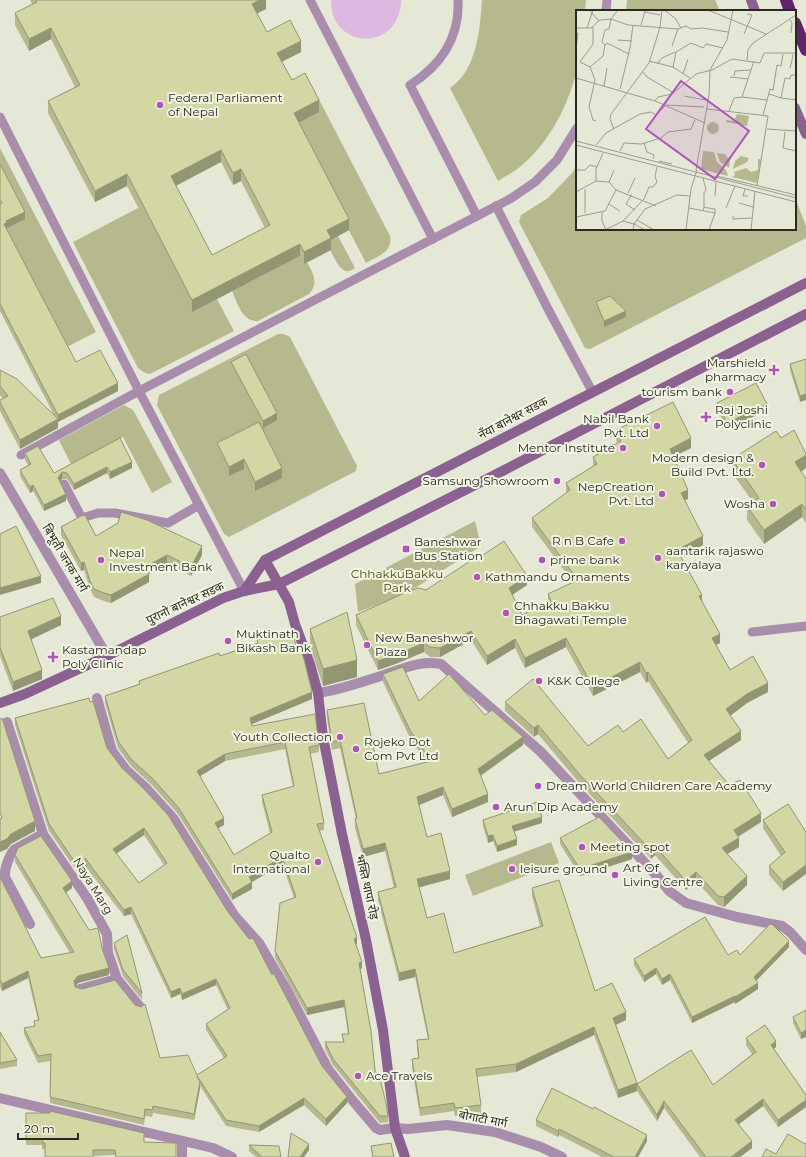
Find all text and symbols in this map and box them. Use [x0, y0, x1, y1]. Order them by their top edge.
inset map [576, 10, 796, 230]
place label: Federal Parliament of Nepal [168, 90, 283, 119]
marker: Federal Parliament of Nepal [155, 100, 165, 110]
place label: Marshield pharmacy [705, 355, 766, 384]
marker: Marshield pharmacy [769, 365, 779, 375]
place label: tourism bank [642, 384, 723, 399]
marker: tourism bank [725, 387, 735, 397]
street label: नँया बानेश्वर सडक [475, 393, 551, 442]
place label: Raj Joshi Polyclinic [715, 402, 772, 431]
place label: Nabil Bank Pvt. Ltd [583, 411, 650, 440]
marker: Raj Joshi Polyclinic [700, 411, 712, 423]
marker: Nabil Bank Pvt. Ltd [652, 421, 662, 431]
place label: Mentor Institute [518, 440, 615, 455]
marker: Mentor Institute [618, 443, 628, 453]
place label: Modern design & Build Pvt. Ltd. [652, 450, 754, 479]
marker: Modern design & Build Pvt. Ltd. [757, 460, 767, 470]
place label: Samsung Showroom [423, 473, 549, 488]
marker: Samsung Showroom [552, 476, 562, 486]
place label: NepCreation Pvt. Ltd [578, 479, 654, 508]
marker: NepCreation Pvt. Ltd [657, 489, 667, 499]
place label: Wosha [724, 496, 765, 511]
marker: Wosha [768, 499, 778, 509]
street label: बिभूती जनक मार्ग [38, 521, 92, 596]
place label: R n B Cafe [552, 533, 614, 548]
place label: Baneshwar Bus Station [414, 534, 483, 563]
marker: R n B Cafe [617, 536, 627, 546]
place label: aantarik rajaswo karyalaya [666, 543, 764, 572]
marker: Baneshwar Bus Station [401, 544, 411, 554]
place label: Nepal Investment Bank [109, 545, 213, 574]
place label: prime bank [550, 552, 620, 567]
marker: aantarik rajaswo karyalaya [653, 553, 663, 563]
marker: Nepal Investment Bank [96, 555, 106, 565]
marker: prime bank [537, 555, 547, 565]
park label: ChhakkuBakku Park [351, 566, 443, 595]
place label: Kathmandu Ornaments [485, 569, 630, 584]
marker: Kathmandu Ornaments [472, 572, 482, 582]
street label: पुरानो बानेश्वर सडक [143, 578, 227, 628]
place label: Chhakku Bakku Bhagawati Temple [514, 598, 627, 627]
marker: Chhakku Bakku Bhagawati Temple [501, 608, 511, 618]
place label: Muktinath Bikash Bank [236, 626, 312, 655]
place label: New Baneshwor Plaza [375, 630, 474, 659]
marker: Muktinath Bikash Bank [223, 636, 233, 646]
marker: New Baneshwor Plaza [362, 640, 372, 650]
place label: Kastamandap Poly Clinic [62, 642, 146, 671]
marker: Kastamandap Poly Clinic [47, 651, 59, 663]
place label: K&K College [547, 673, 620, 688]
marker: K&K College [534, 676, 544, 686]
place label: Youth Collection [233, 729, 332, 744]
marker: Youth Collection [335, 732, 345, 742]
place label: Rojeko Dot Com Pvt Ltd [364, 734, 439, 763]
marker: Rojeko Dot Com Pvt Ltd [351, 744, 361, 754]
place label: Dream World Children Care Academy [546, 778, 772, 793]
marker: Dream World Children Care Academy [533, 781, 543, 791]
place label: Arun Dip Academy [504, 799, 618, 814]
marker: Arun Dip Academy [491, 802, 501, 812]
place label: Meeting spot [590, 839, 670, 854]
marker: Meeting spot [577, 842, 587, 852]
place label: Qualto International [232, 847, 310, 876]
street label: भक्ति थापा रोड़ [353, 853, 382, 921]
street label: Naya Marg [70, 854, 117, 917]
marker: Qualto International [313, 857, 323, 867]
place label: Art Of Living Centre [623, 860, 703, 889]
place label: leisure ground [520, 861, 607, 876]
marker: leisure ground [507, 864, 517, 874]
marker: Art Of Living Centre [610, 870, 620, 880]
place label: Ace Travels [366, 1068, 432, 1083]
marker: Ace Travels [353, 1071, 363, 1081]
street label: बोगाटी मार्ग [458, 1106, 510, 1131]
scale bar [18, 1115, 78, 1141]
text: 20 m [24, 1121, 55, 1136]

